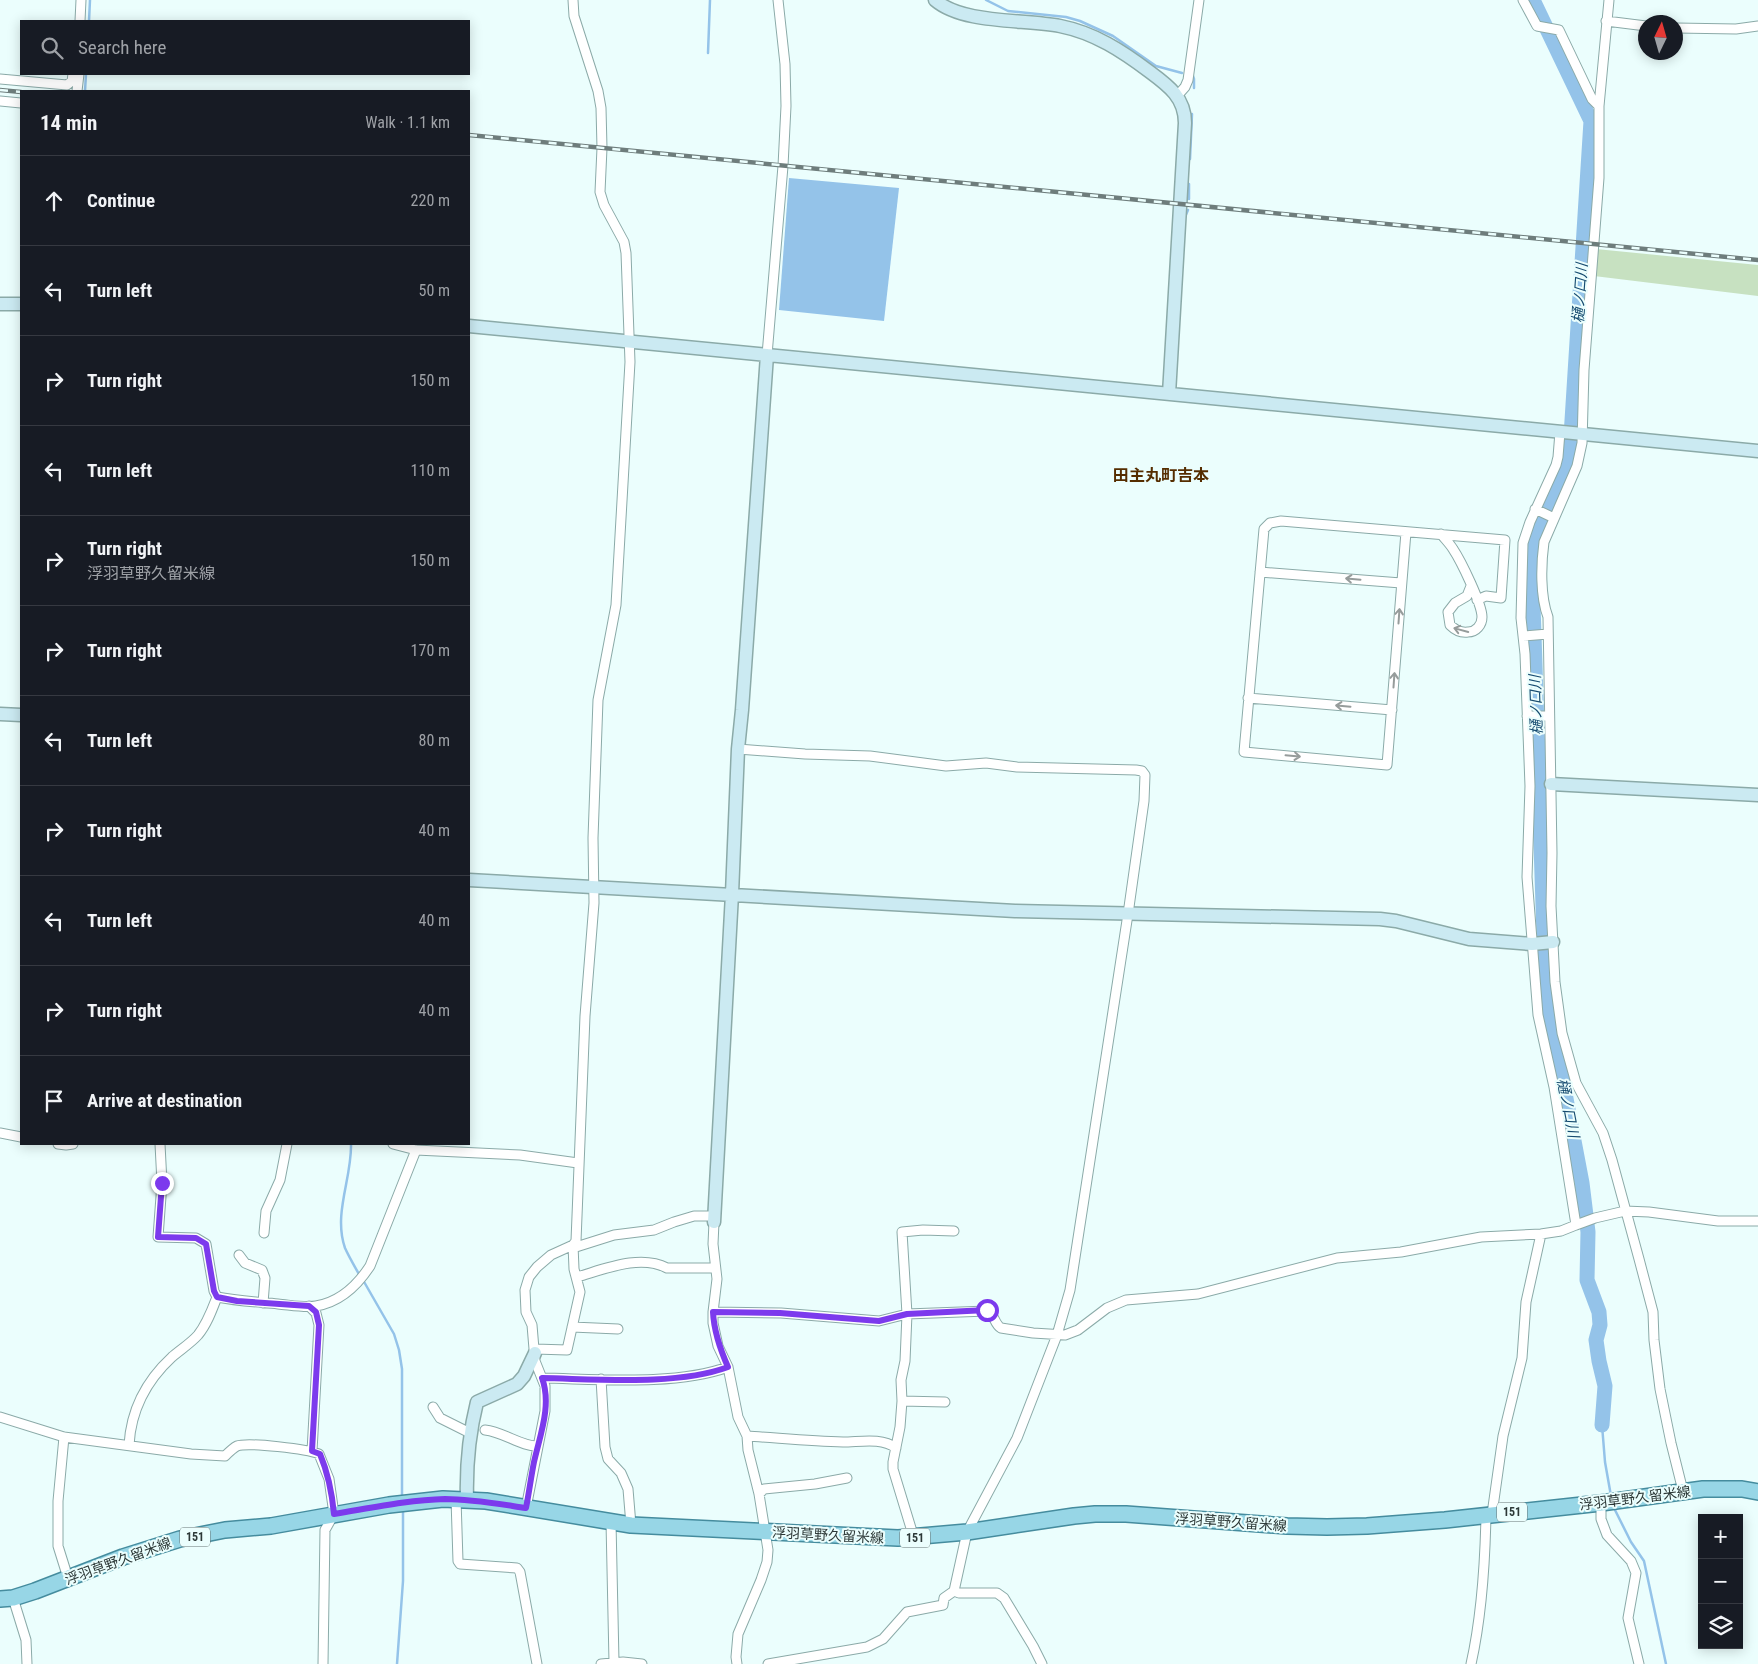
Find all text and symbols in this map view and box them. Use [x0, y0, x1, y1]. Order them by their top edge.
north arrow [1638, 15, 1683, 60]
search box [20, 20, 470, 75]
icon: search [38, 34, 66, 62]
text: Search here [78, 36, 166, 59]
text: 14 min [40, 111, 97, 135]
text: Walk · 1.1 km [365, 113, 450, 132]
icon: ahead [40, 187, 68, 215]
text: Continue [87, 189, 155, 212]
text: 220 m [411, 191, 450, 210]
water label: 樋ノ口川 [1569, 260, 1591, 324]
icon: left [40, 277, 68, 305]
text: Turn left [87, 279, 152, 302]
text: 50 m [418, 281, 450, 300]
icon: right [40, 367, 68, 395]
text: Turn right [87, 369, 162, 392]
text: 150 m [411, 371, 450, 390]
icon: left [40, 457, 68, 485]
text: Turn left [87, 459, 152, 482]
text: 110 m [411, 461, 450, 480]
district label: 田主丸町吉本 [1113, 466, 1209, 485]
text: Turn right [87, 537, 162, 560]
icon: right [40, 547, 68, 575]
text: 150 m [411, 551, 450, 570]
text: 浮羽草野久留米線 [87, 564, 215, 583]
one-way arrow [1345, 574, 1361, 584]
one-way arrow [1394, 608, 1403, 624]
one-way arrow [1453, 625, 1469, 634]
icon: right [40, 637, 68, 665]
text: Turn right [87, 639, 162, 662]
text: 170 m [411, 641, 450, 660]
one-way arrow [1389, 672, 1399, 688]
water label: 樋ノ口川 [1526, 673, 1546, 735]
one-way arrow [1335, 701, 1351, 710]
icon: left [40, 727, 68, 755]
text: Turn left [87, 729, 152, 752]
text: 80 m [418, 731, 450, 750]
one-way arrow [1284, 752, 1300, 761]
icon: right [40, 817, 68, 845]
text: Turn right [87, 819, 162, 842]
text: 40 m [418, 821, 450, 840]
icon: left [40, 907, 68, 935]
text: Turn left [87, 909, 152, 932]
text: 40 m [418, 911, 450, 930]
icon: right [40, 997, 68, 1025]
text: Turn right [87, 999, 162, 1022]
text: 40 m [418, 1001, 450, 1020]
water label: 樋ノ口川 [1553, 1077, 1583, 1141]
icon: arrive [40, 1087, 68, 1115]
text: Arrive at destination [87, 1089, 242, 1112]
route end [151, 1172, 174, 1195]
route start [976, 1299, 999, 1322]
street label: 浮羽草野久留米線 [1578, 1483, 1692, 1513]
road number: 151 [1497, 1502, 1527, 1521]
street label: 浮羽草野久留米線 [1175, 1510, 1287, 1534]
map controls [1698, 1514, 1743, 1649]
button: + [1698, 1514, 1743, 1559]
street label: 浮羽草野久留米線 [772, 1524, 884, 1546]
road number: 151 [180, 1528, 210, 1546]
road number: 151 [900, 1529, 930, 1548]
street label: 浮羽草野久留米線 [63, 1534, 173, 1588]
button: − [1698, 1559, 1743, 1604]
button: layers [1698, 1604, 1743, 1649]

